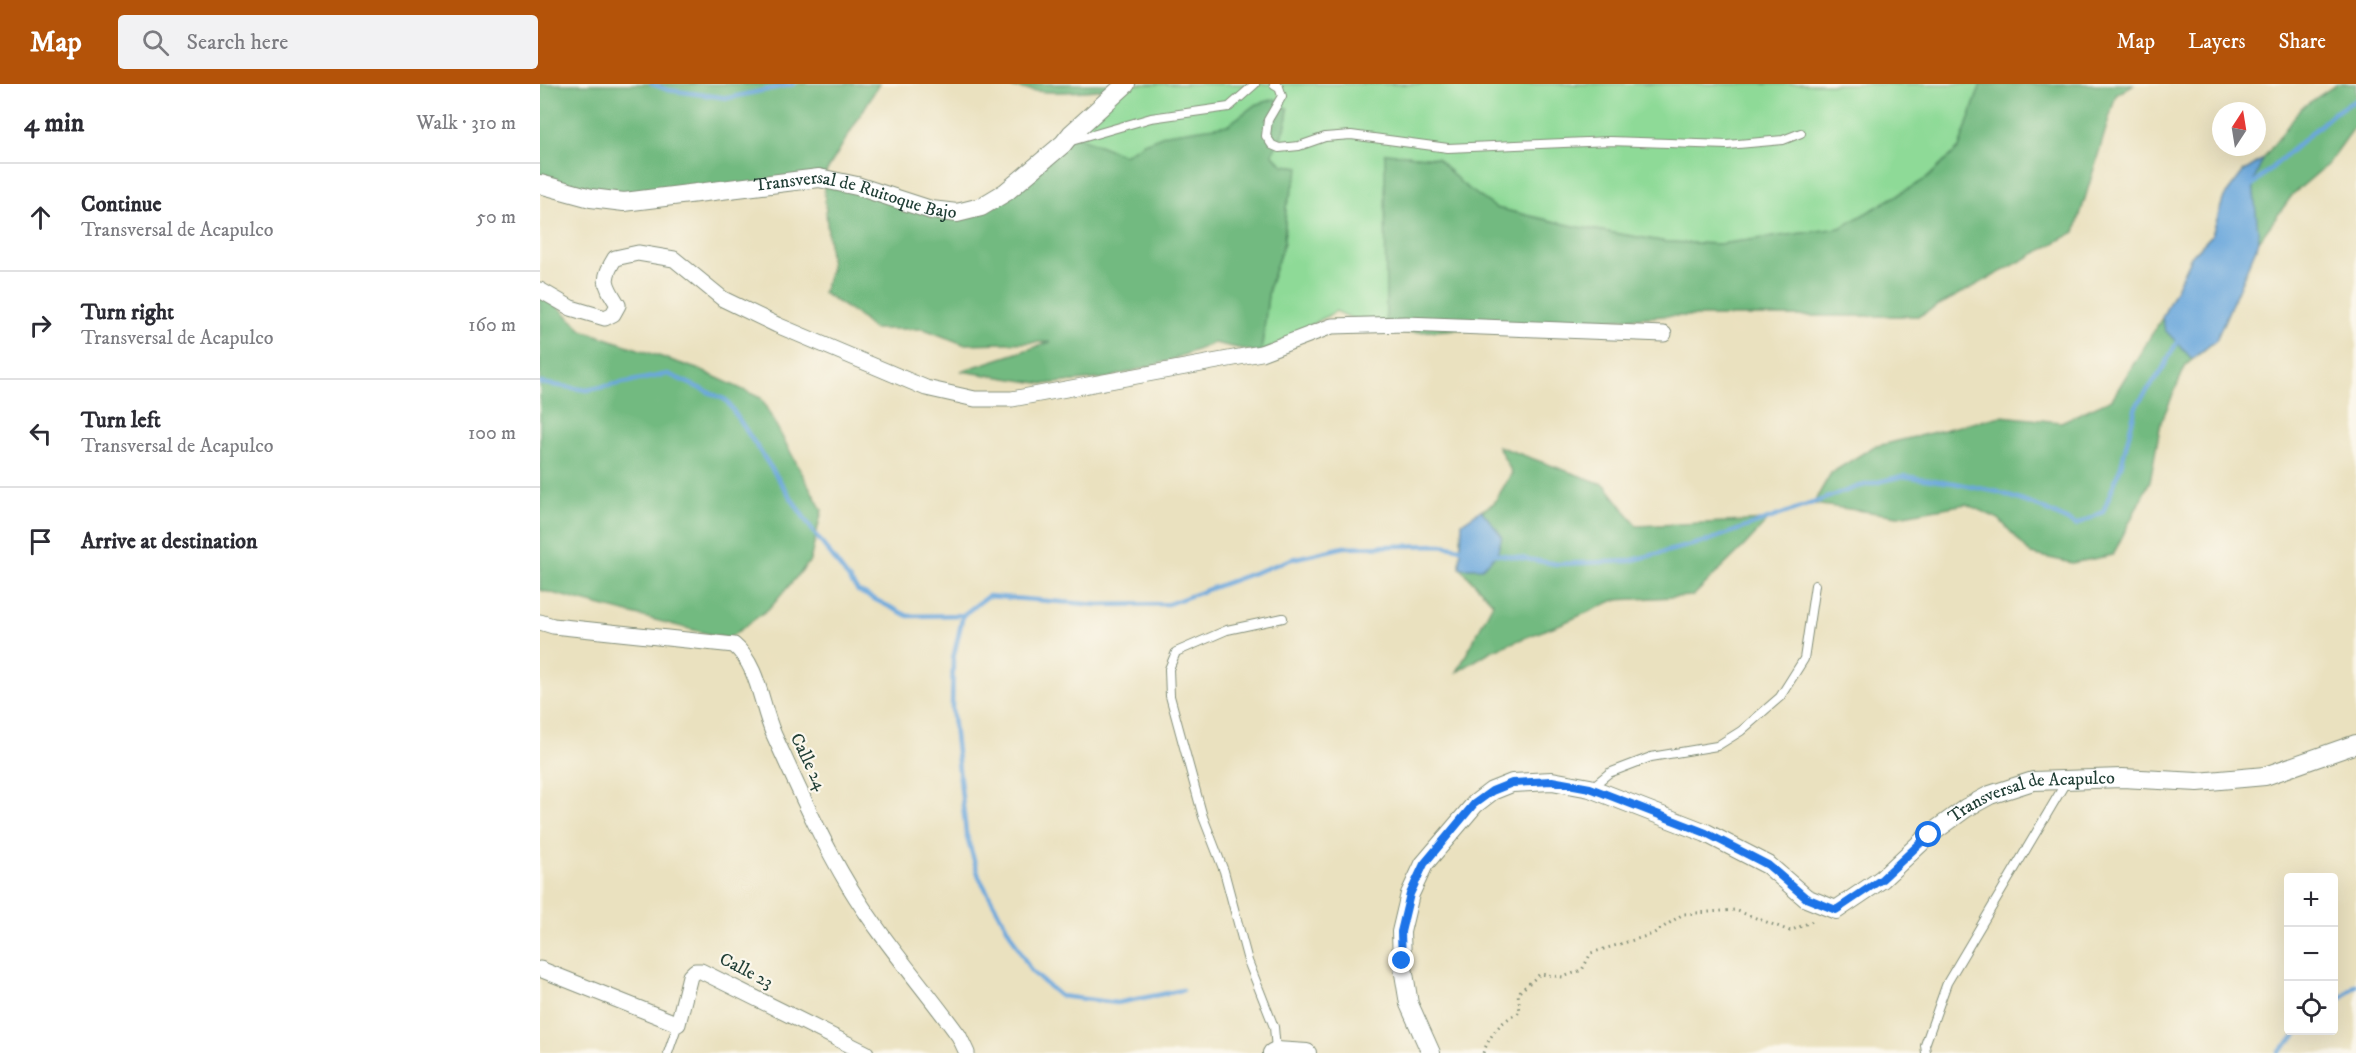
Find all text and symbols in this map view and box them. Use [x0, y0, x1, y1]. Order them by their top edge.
search box [118, 15, 538, 69]
text: Map [30, 25, 82, 60]
icon: search [139, 26, 172, 59]
text: Search here [187, 29, 288, 56]
text: Map [2116, 29, 2155, 55]
text: Layers [2188, 29, 2246, 55]
text: Share [2279, 29, 2326, 55]
north arrow [2212, 102, 2266, 156]
text: 4 min [24, 107, 84, 140]
text: Walk · 310 m [416, 111, 516, 136]
street label: Transversal de Ruitoque Bajo [753, 167, 958, 224]
text: Continue [81, 191, 162, 218]
icon: ahead [24, 201, 57, 234]
text: 50 m [476, 205, 516, 230]
text: Transversal de Acapulco [81, 218, 273, 243]
text: Turn right [81, 299, 174, 326]
icon: right [24, 309, 57, 342]
text: 160 m [468, 313, 516, 338]
text: Transversal de Acapulco [81, 326, 273, 351]
text: Turn left [81, 407, 161, 434]
icon: left [24, 417, 57, 450]
text: 100 m [468, 421, 516, 446]
text: Transversal de Acapulco [81, 434, 273, 459]
icon: arrive [24, 525, 57, 558]
text: Arrive at destination [81, 528, 258, 555]
street label: Calle 24 [785, 730, 832, 795]
street label: Transversal de Acapulco [1944, 767, 2115, 828]
route start [1915, 821, 1941, 847]
map controls [2284, 873, 2338, 1035]
button: + [2284, 873, 2338, 927]
button: − [2284, 927, 2338, 981]
route end [1388, 947, 1414, 973]
street label: Calle 23 [716, 948, 776, 994]
button: locate [2284, 981, 2338, 1035]

